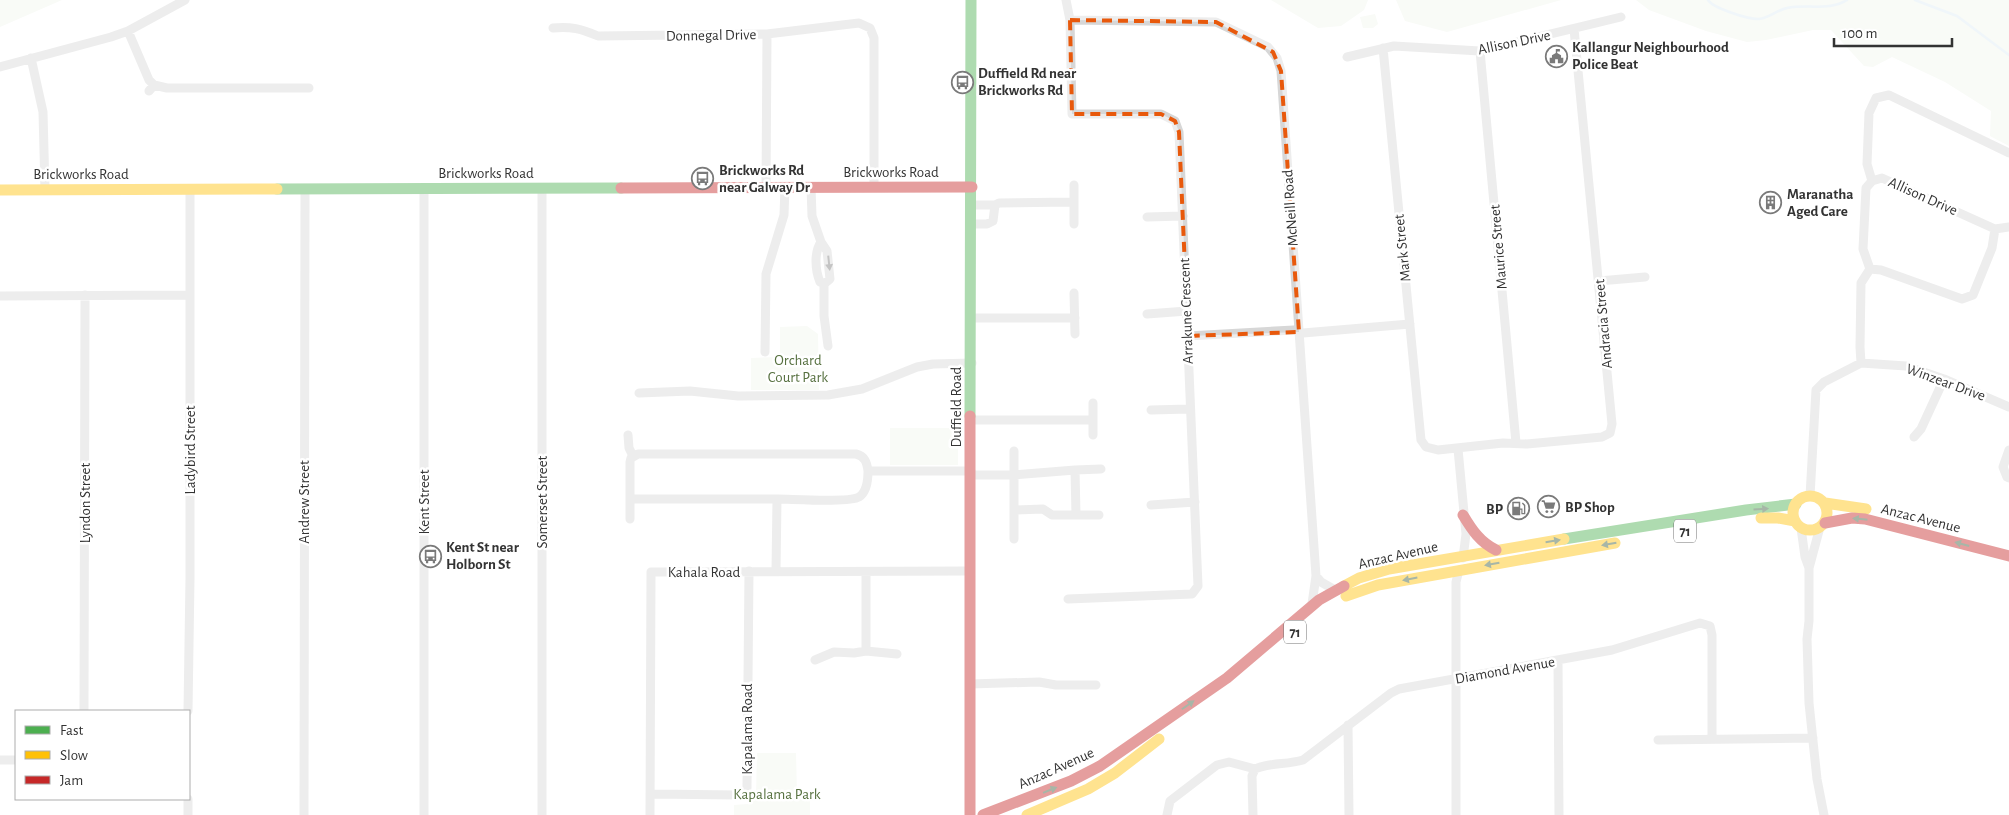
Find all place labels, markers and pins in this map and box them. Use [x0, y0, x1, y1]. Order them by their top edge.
place label: Kallangur Neighbourhood Police Beat [1572, 40, 1729, 72]
public building icon: Kallangur Neighbourhood Police Beat [1544, 44, 1568, 68]
place label: Duffield Rd near Brickworks Rd [978, 66, 1077, 98]
bus stop icon: Duffield Rd near Brickworks Rd [950, 70, 974, 94]
place label: Brickworks Rd near Galway Dr [719, 163, 811, 195]
bus stop icon: Brickworks Rd near Galway Dr [691, 167, 715, 191]
place label: Maranatha Aged Care [1787, 187, 1854, 219]
building icon: Maranatha Aged Care [1759, 191, 1783, 215]
supermarket icon: BP Shop [1537, 495, 1561, 519]
fuel station icon: BP [1507, 497, 1531, 521]
place label: BP Shop [1565, 500, 1615, 515]
place label: BP [1486, 502, 1504, 517]
place label: Kent St near Holborn St [446, 540, 520, 572]
bus stop icon: Kent St near Holborn St [418, 544, 442, 568]

